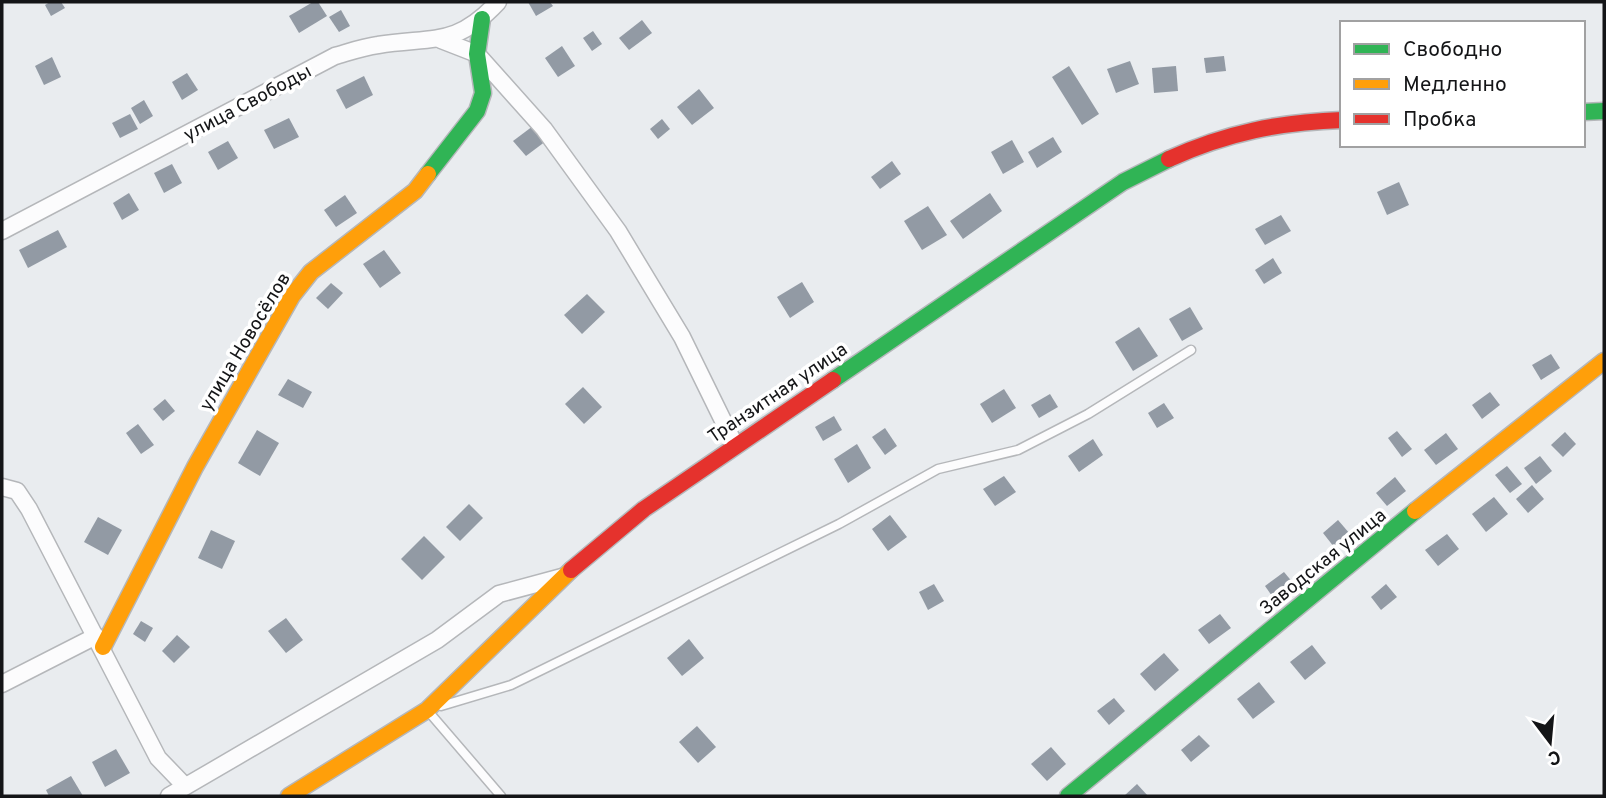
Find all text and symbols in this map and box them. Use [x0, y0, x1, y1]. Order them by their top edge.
legend [1340, 21, 1585, 147]
text: Свободно [1403, 37, 1502, 64]
street label: улица Свободы [180, 60, 316, 148]
text: Медленно [1403, 72, 1507, 99]
text: Пробка [1403, 107, 1476, 134]
street label: улица Новосёлов [195, 268, 297, 416]
street label: Транзитная улица [704, 338, 852, 449]
street label: Заводская улица [1255, 504, 1392, 621]
north arrow [1515, 707, 1585, 777]
text: С [1545, 743, 1563, 770]

